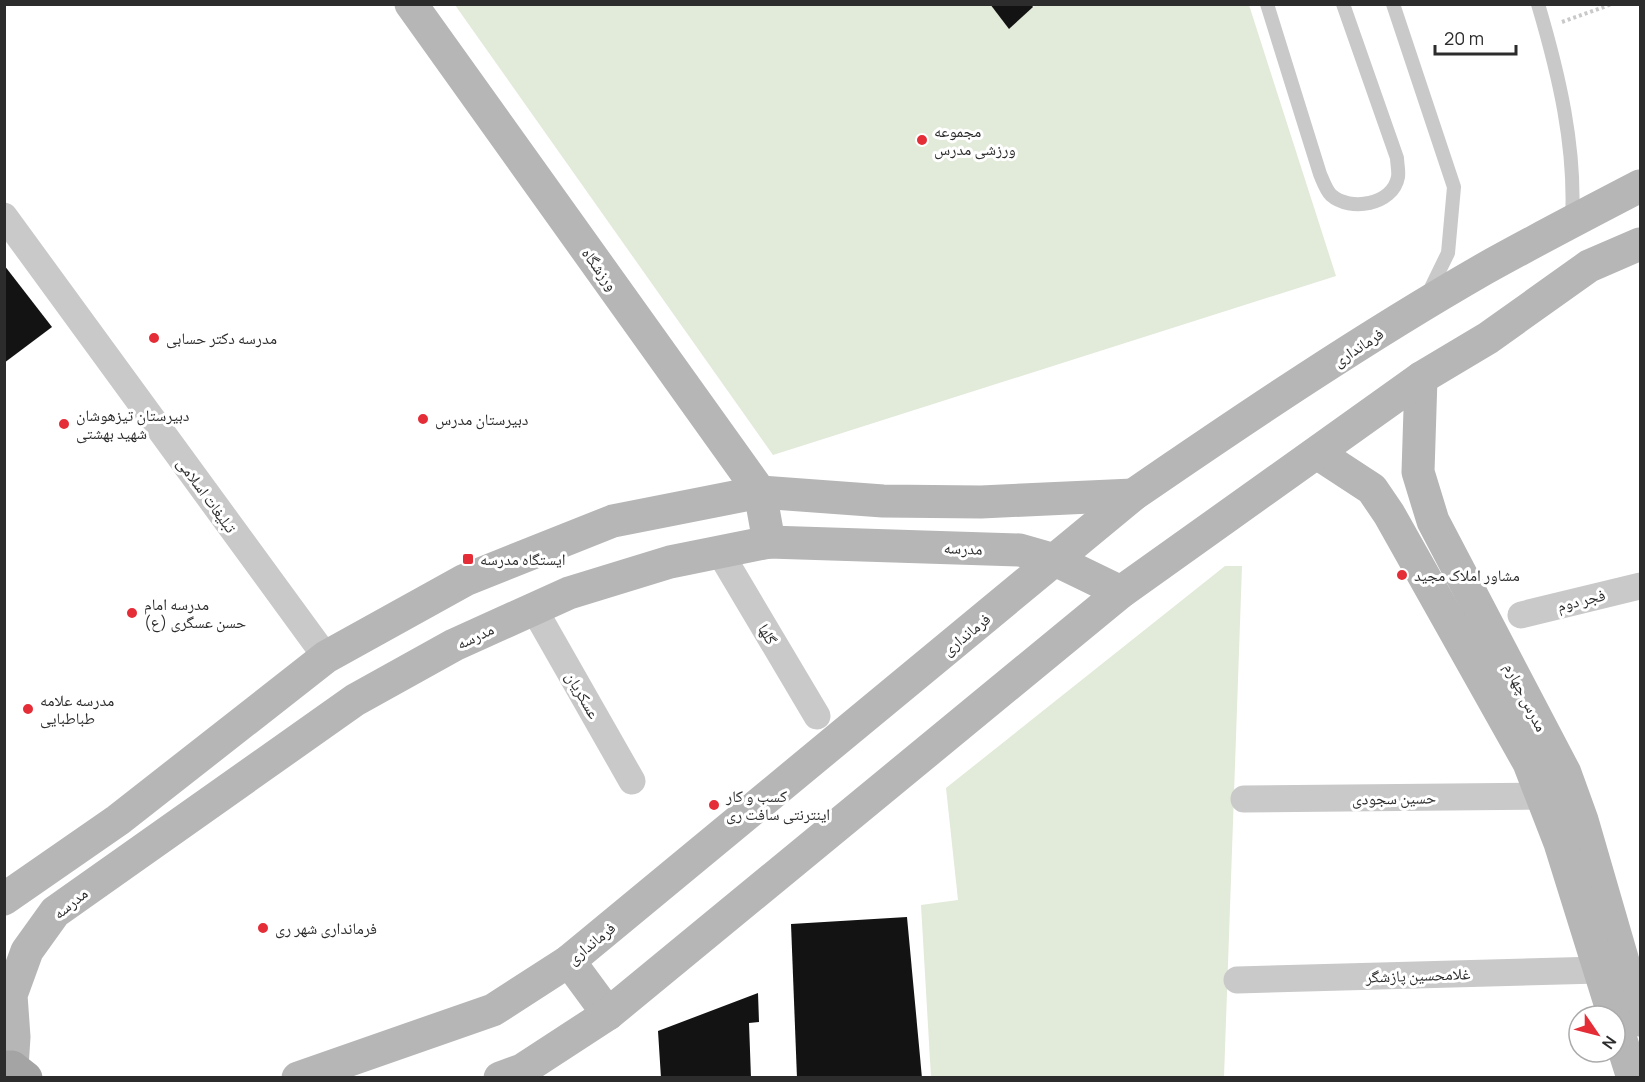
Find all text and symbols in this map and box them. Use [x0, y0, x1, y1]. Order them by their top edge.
scale bar [1435, 18, 1516, 56]
text: 20 m [1444, 26, 1484, 50]
place label: مجموعه ورزشی مدرس [934, 120, 1016, 160]
marker: مجموعه ورزشی مدرس [915, 133, 929, 147]
street label: ورزشگاه [577, 243, 623, 295]
street label: فرمانداری [1328, 322, 1388, 372]
place label: مدرسه دکتر حسابی [166, 327, 277, 349]
marker: مدرسه دکتر حسابی [147, 331, 161, 345]
place label: دبیرستان تیزهوشان شهید بهشتی [76, 404, 189, 444]
place label: دبیرستان مدرس [435, 408, 528, 430]
marker: دبیرستان مدرس [416, 412, 430, 426]
marker: دبیرستان تیزهوشان شهید بهشتی [57, 417, 71, 431]
street label: تبلیغات اسلامی [172, 453, 242, 537]
street label: مدرسه [943, 536, 983, 560]
place label: ایستگاه مدرسه [480, 548, 566, 570]
marker: ایستگاه مدرسه [461, 552, 475, 566]
place label: مشاور املاک مجید [1414, 564, 1520, 586]
marker: مشاور املاک مجید [1395, 568, 1409, 582]
street label: فجر دوم [1555, 583, 1607, 617]
place label: مدرسه امام حسن عسگری (ع) [144, 593, 246, 633]
marker: مدرسه امام حسن عسگری (ع) [125, 606, 139, 620]
street label: فرمانداری [937, 608, 995, 660]
street label: مدرسه [453, 618, 497, 654]
street label: گلها [753, 620, 783, 649]
street label: مدرس چهارم [1499, 659, 1553, 735]
street label: عسکریان [561, 667, 605, 723]
place label: مدرسه علامه طباطبایی [40, 689, 114, 729]
marker: مدرسه علامه طباطبایی [21, 702, 35, 716]
place label: کسب و کار اینترنتی سافت ری [725, 785, 830, 825]
street label: حسین سجودی [1352, 786, 1436, 810]
marker: کسب و کار اینترنتی سافت ری [707, 798, 721, 812]
street label: مدرسه [48, 882, 92, 924]
place label: فرمانداری شهر ری [275, 917, 377, 939]
street label: فرمانداری [562, 917, 620, 969]
marker: فرمانداری شهر ری [256, 921, 270, 935]
street label: غلامحسین پازشگر [1364, 962, 1471, 988]
north arrow [1567, 1004, 1627, 1064]
text: N [1597, 1032, 1622, 1054]

